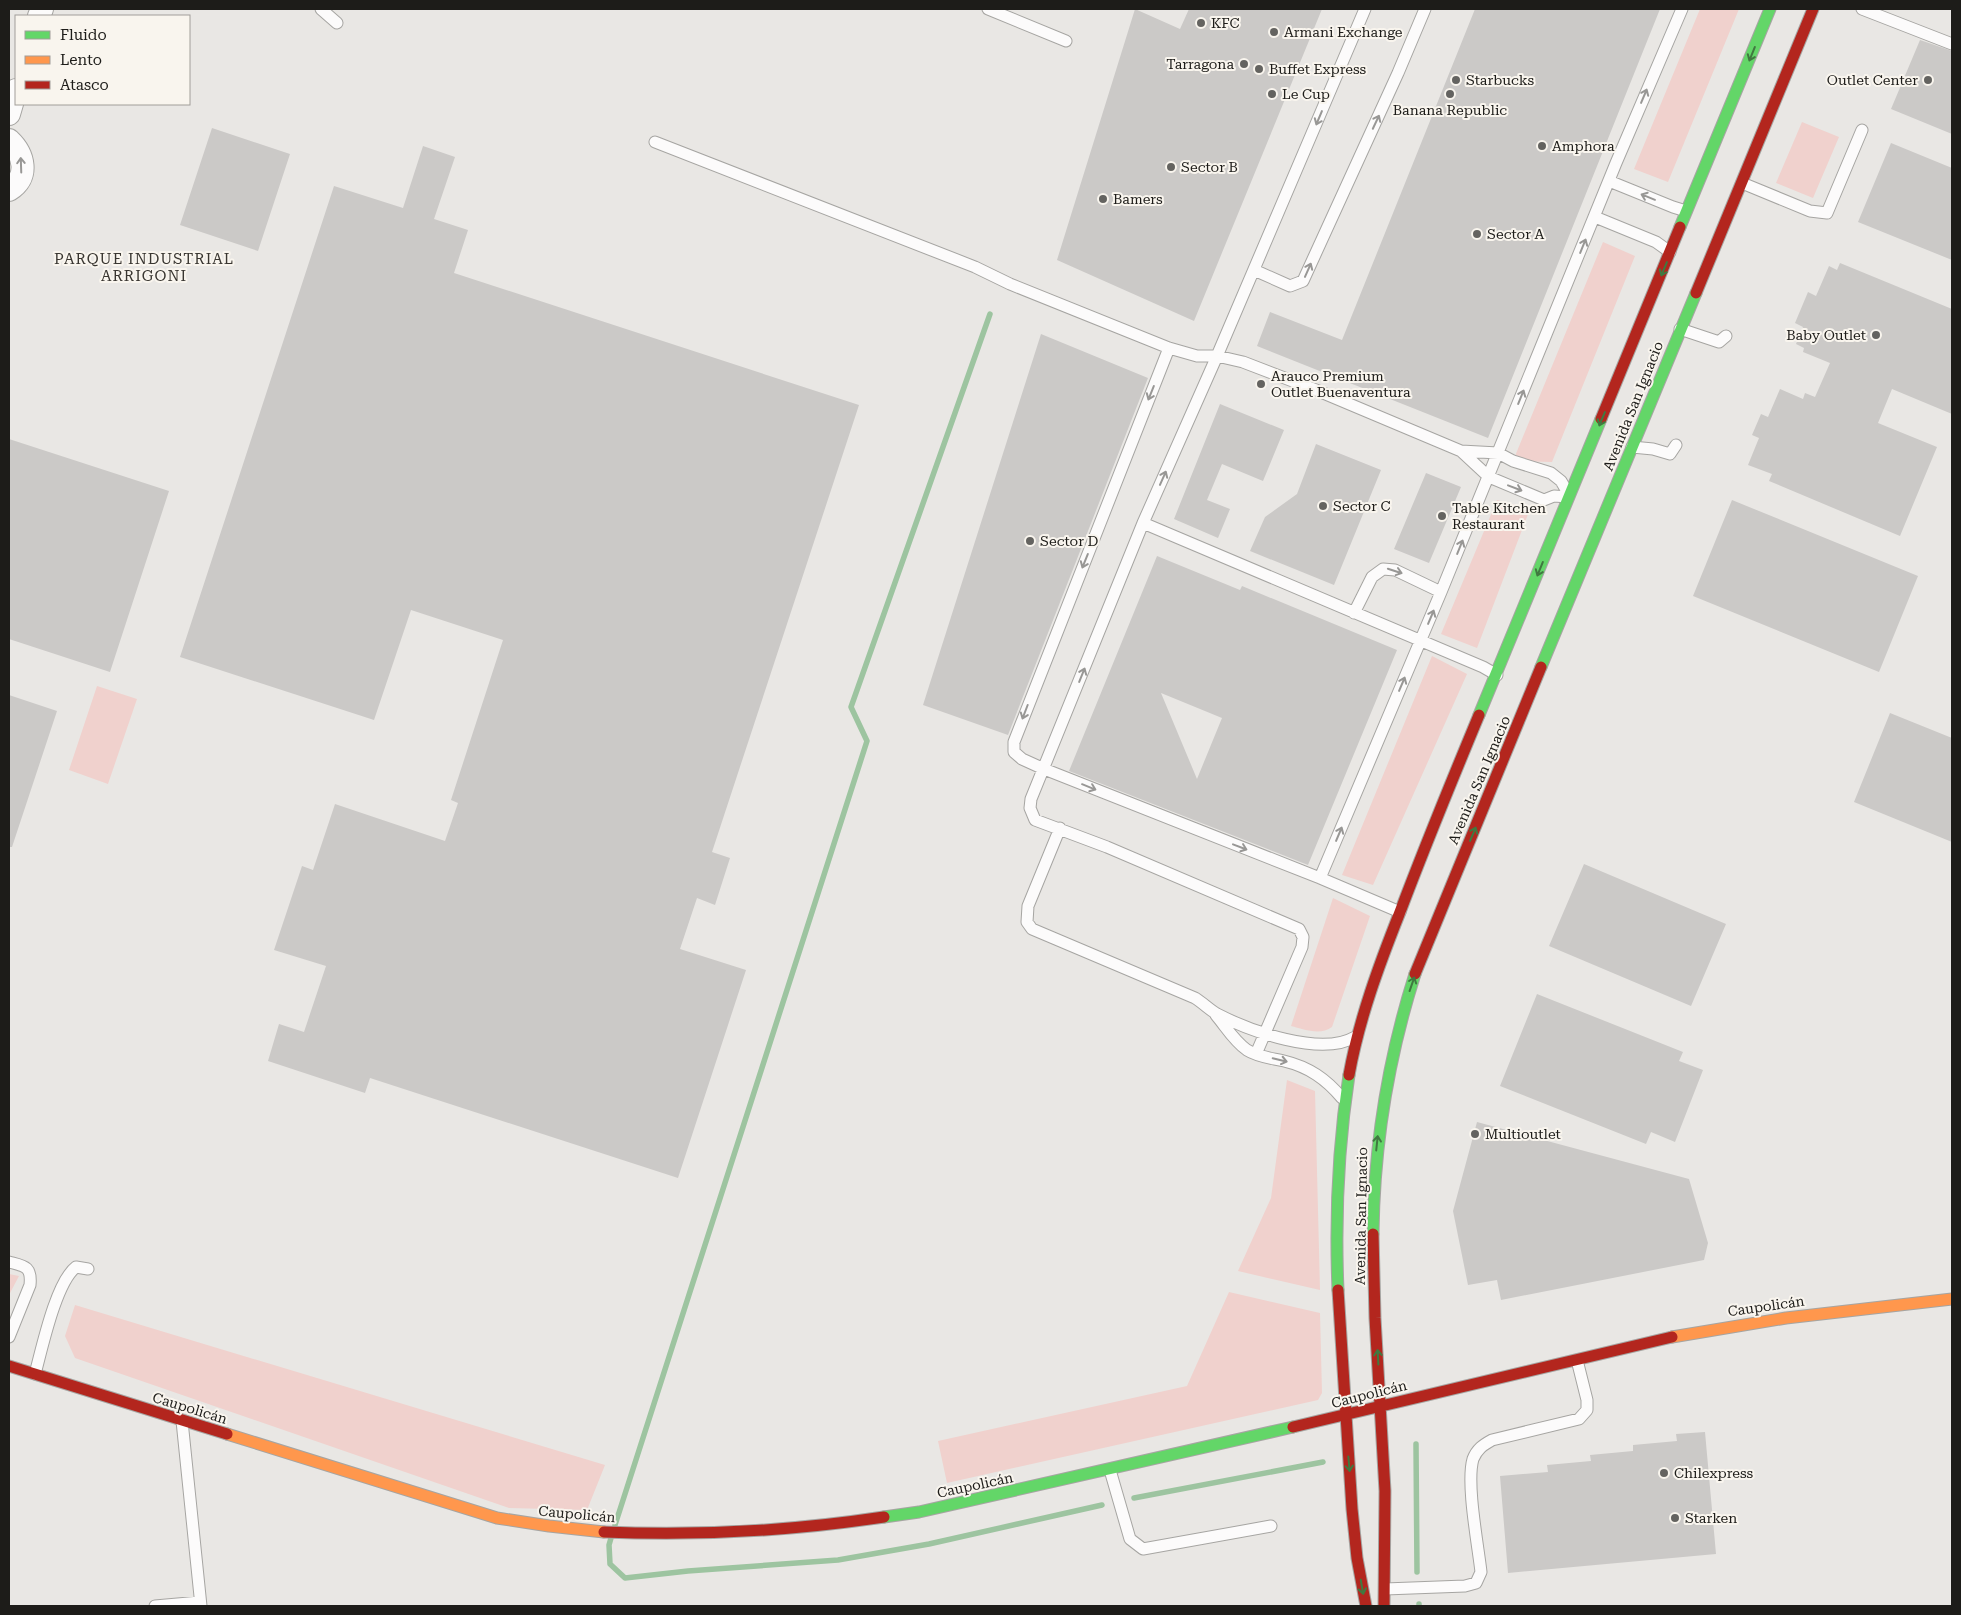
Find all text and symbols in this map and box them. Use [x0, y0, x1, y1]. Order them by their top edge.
legend [15, 15, 190, 105]
place label: KFC [1211, 15, 1240, 31]
marker: KFC [1195, 17, 1207, 29]
place label: Armani Exchange [1284, 24, 1403, 40]
text: Fluido [60, 26, 107, 44]
marker: Armani Exchange [1268, 26, 1280, 38]
one-way arrow [1747, 46, 1756, 61]
text: Lento [60, 51, 102, 69]
place label: Tarragona [1166, 56, 1234, 72]
marker: Tarragona [1238, 58, 1250, 70]
place label: Buffet Express [1269, 61, 1367, 77]
marker: Buffet Express [1253, 63, 1265, 75]
place label: Starbucks [1466, 72, 1534, 88]
place label: Outlet Center [1827, 72, 1918, 88]
marker: Starbucks [1450, 74, 1462, 86]
marker: Outlet Center [1922, 74, 1934, 86]
text: Atasco [60, 76, 109, 94]
place label: Le Cup [1282, 86, 1330, 102]
marker: Le Cup [1266, 88, 1278, 100]
marker: Banana Republic [1444, 88, 1456, 100]
one-way arrow [1640, 89, 1650, 104]
place label: Banana Republic [1393, 102, 1507, 118]
one-way arrow [1314, 110, 1324, 125]
one-way arrow [1371, 115, 1381, 130]
place label: Amphora [1552, 138, 1615, 154]
marker: Amphora [1536, 140, 1548, 152]
one-way arrow [16, 158, 26, 174]
place label: Sector B [1181, 159, 1238, 175]
marker: Sector B [1165, 161, 1177, 173]
place label: Bamers [1113, 191, 1163, 207]
one-way arrow [1641, 192, 1656, 201]
marker: Bamers [1097, 193, 1109, 205]
place label: Sector A [1487, 226, 1544, 242]
marker: Sector A [1471, 228, 1483, 240]
one-way arrow [1579, 239, 1588, 255]
district label: PARQUE INDUSTRIAL ARRIGONI [54, 250, 234, 285]
one-way arrow [1659, 261, 1669, 276]
one-way arrow [1304, 263, 1313, 278]
place label: Baby Outlet [1786, 327, 1866, 343]
marker: Baby Outlet [1870, 329, 1882, 341]
street label: Avenida San Ignacio [1600, 339, 1666, 473]
place label: Arauco Premium Outlet Buenaventura [1271, 368, 1411, 400]
marker: Arauco Premium Outlet Buenaventura [1255, 378, 1267, 390]
one-way arrow [1146, 385, 1155, 401]
one-way arrow [1517, 390, 1527, 405]
one-way arrow [1597, 411, 1606, 426]
one-way arrow [1159, 471, 1168, 486]
one-way arrow [1507, 485, 1522, 494]
place label: Sector C [1333, 498, 1391, 514]
marker: Sector C [1317, 500, 1329, 512]
place label: Table Kitchen Restaurant [1452, 500, 1546, 532]
marker: Table Kitchen Restaurant [1436, 510, 1448, 522]
place label: Sector D [1040, 533, 1098, 549]
marker: Sector D [1024, 535, 1036, 547]
one-way arrow [1456, 540, 1465, 555]
one-way arrow [1080, 553, 1089, 568]
one-way arrow [1535, 561, 1544, 577]
one-way arrow [1387, 567, 1403, 577]
one-way arrow [1427, 610, 1436, 625]
one-way arrow [1078, 668, 1087, 683]
one-way arrow [1398, 677, 1408, 692]
one-way arrow [1020, 704, 1030, 719]
street label: Avenida San Ignacio [1445, 713, 1513, 847]
one-way arrow [1081, 783, 1097, 792]
one-way arrow [1335, 827, 1345, 842]
one-way arrow [1469, 827, 1478, 842]
one-way arrow [1232, 843, 1248, 852]
one-way arrow [1408, 977, 1417, 993]
one-way arrow [1272, 1056, 1288, 1065]
place label: Multioutlet [1485, 1126, 1561, 1142]
marker: Multioutlet [1469, 1128, 1481, 1140]
one-way arrow [1372, 1135, 1382, 1151]
street label: Avenida San Ignacio [1352, 1147, 1370, 1285]
street label: Caupolicán [1727, 1293, 1805, 1319]
one-way arrow [1373, 1350, 1382, 1366]
street label: Caupolicán [1330, 1377, 1408, 1411]
street label: Caupolicán [151, 1389, 229, 1427]
one-way arrow [1344, 1456, 1354, 1472]
place label: Chilexpress [1674, 1465, 1754, 1481]
marker: Chilexpress [1658, 1467, 1670, 1479]
street label: Caupolicán [936, 1469, 1014, 1501]
street label: Caupolicán [538, 1503, 616, 1525]
place label: Starken [1685, 1510, 1737, 1526]
marker: Starken [1669, 1512, 1681, 1524]
one-way arrow [1358, 1578, 1368, 1594]

